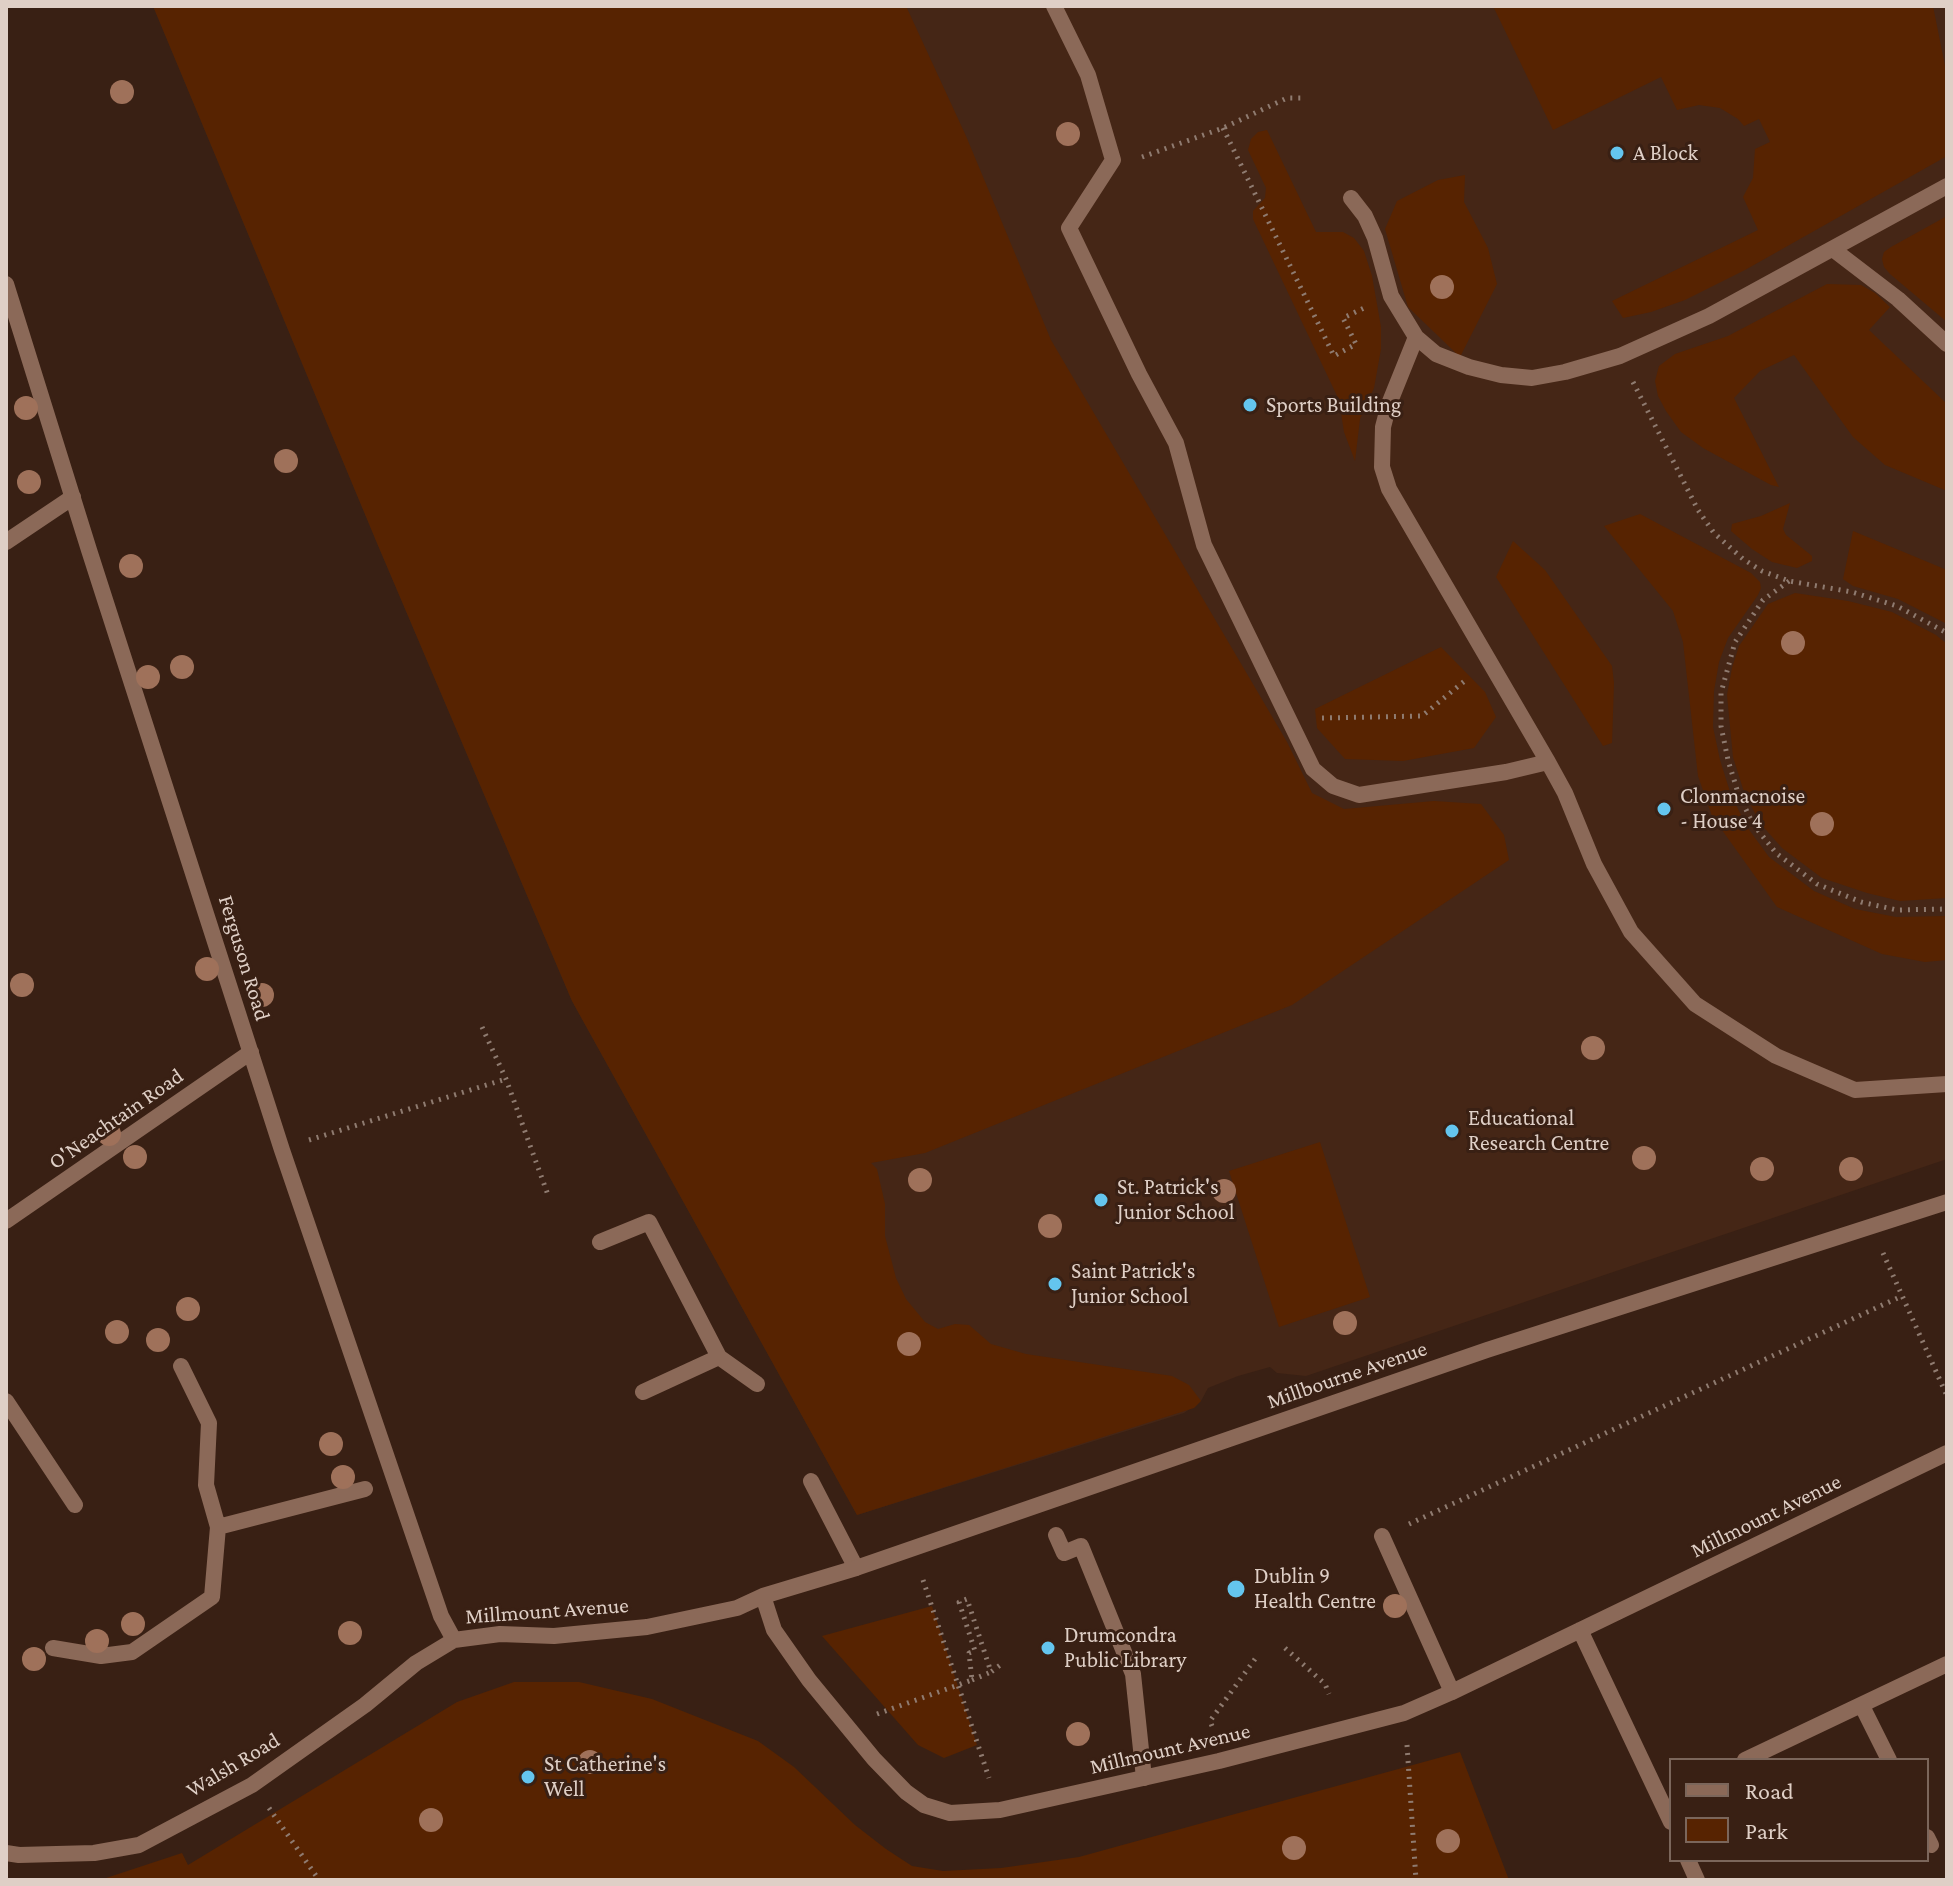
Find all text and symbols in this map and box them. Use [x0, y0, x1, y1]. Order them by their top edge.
place label: A Block [1633, 140, 1698, 166]
marker: A Block [1608, 144, 1626, 162]
place label: Sports Building [1266, 392, 1401, 418]
marker: Sports Building [1241, 396, 1259, 414]
place label: Clonmacnoise - House 4 [1680, 783, 1805, 834]
marker: Clonmacnoise - House 4 [1655, 800, 1673, 818]
street label: Ferguson Road [212, 892, 276, 1024]
street label: O'Neachtain Road [44, 1063, 188, 1175]
place label: Educational Research Centre [1468, 1105, 1609, 1156]
marker: Educational Research Centre [1443, 1122, 1461, 1140]
place label: St. Patrick's Junior School [1117, 1174, 1234, 1226]
marker: St. Patrick's Junior School [1092, 1191, 1110, 1209]
place label: Saint Patrick's Junior School [1071, 1258, 1195, 1310]
marker: Saint Patrick's Junior School [1046, 1275, 1064, 1293]
street label: Millbourne Avenue [1263, 1335, 1431, 1415]
street label: Millmount Avenue [1687, 1468, 1845, 1564]
place label: Dublin 9 Health Centre [1254, 1563, 1376, 1614]
marker: Dublin 9 Health Centre [1225, 1578, 1247, 1600]
street label: Millmount Avenue [464, 1592, 630, 1630]
place label: Drumcondra Public Library [1064, 1622, 1186, 1674]
marker: Drumcondra Public Library [1039, 1639, 1057, 1657]
street label: Millmount Avenue [1087, 1718, 1253, 1780]
street label: Walsh Road [181, 1727, 285, 1803]
place label: St Catherine's Well [544, 1751, 666, 1802]
legend [1669, 1758, 1929, 1862]
marker: St Catherine's Well [519, 1768, 537, 1786]
text: Road [1745, 1777, 1794, 1804]
text: Park [1745, 1817, 1788, 1844]

